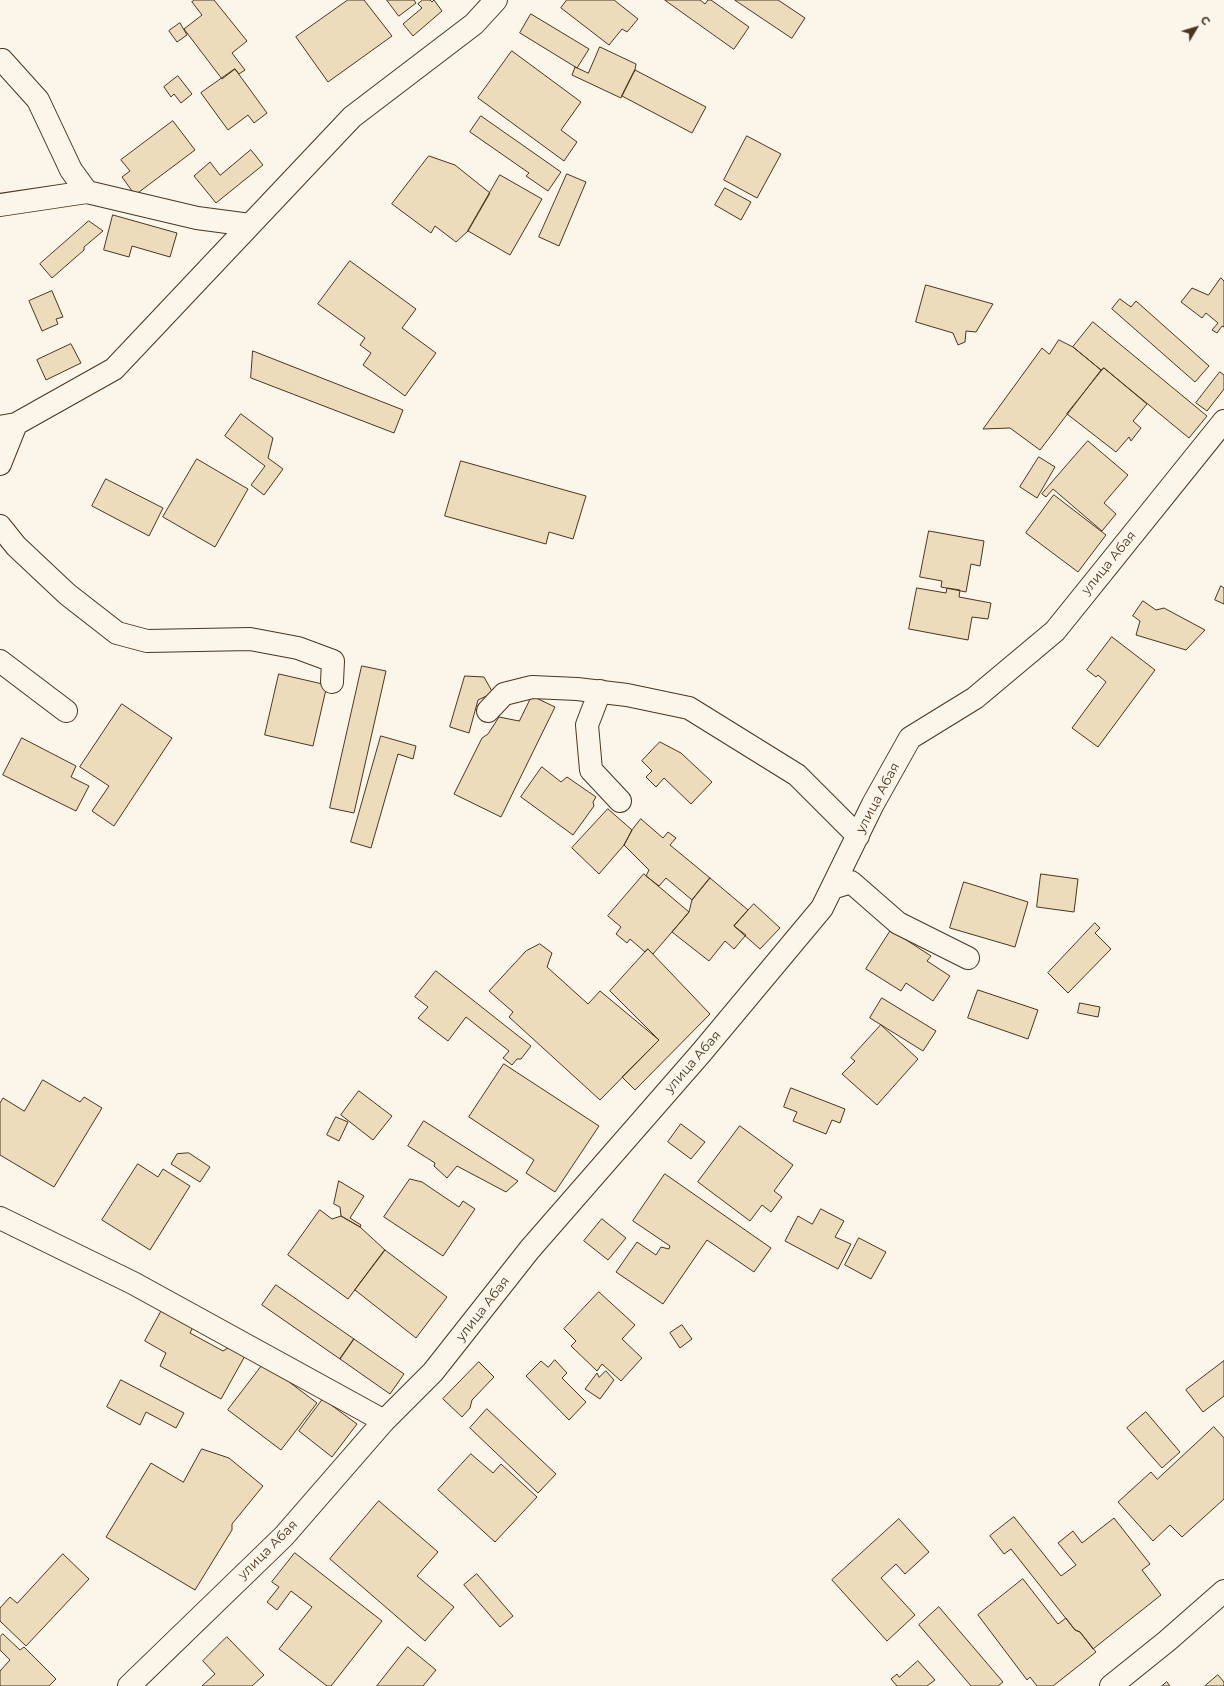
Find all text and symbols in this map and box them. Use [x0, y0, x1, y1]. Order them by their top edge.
north arrow [1176, 8, 1216, 48]
text: С [1197, 13, 1213, 28]
street label: улица Абая [1079, 528, 1139, 598]
street label: улица Абая [853, 760, 903, 836]
street label: улица Абая [662, 1028, 724, 1096]
street label: улица Абая [453, 1274, 513, 1344]
street label: улица Абая [235, 1517, 301, 1583]

